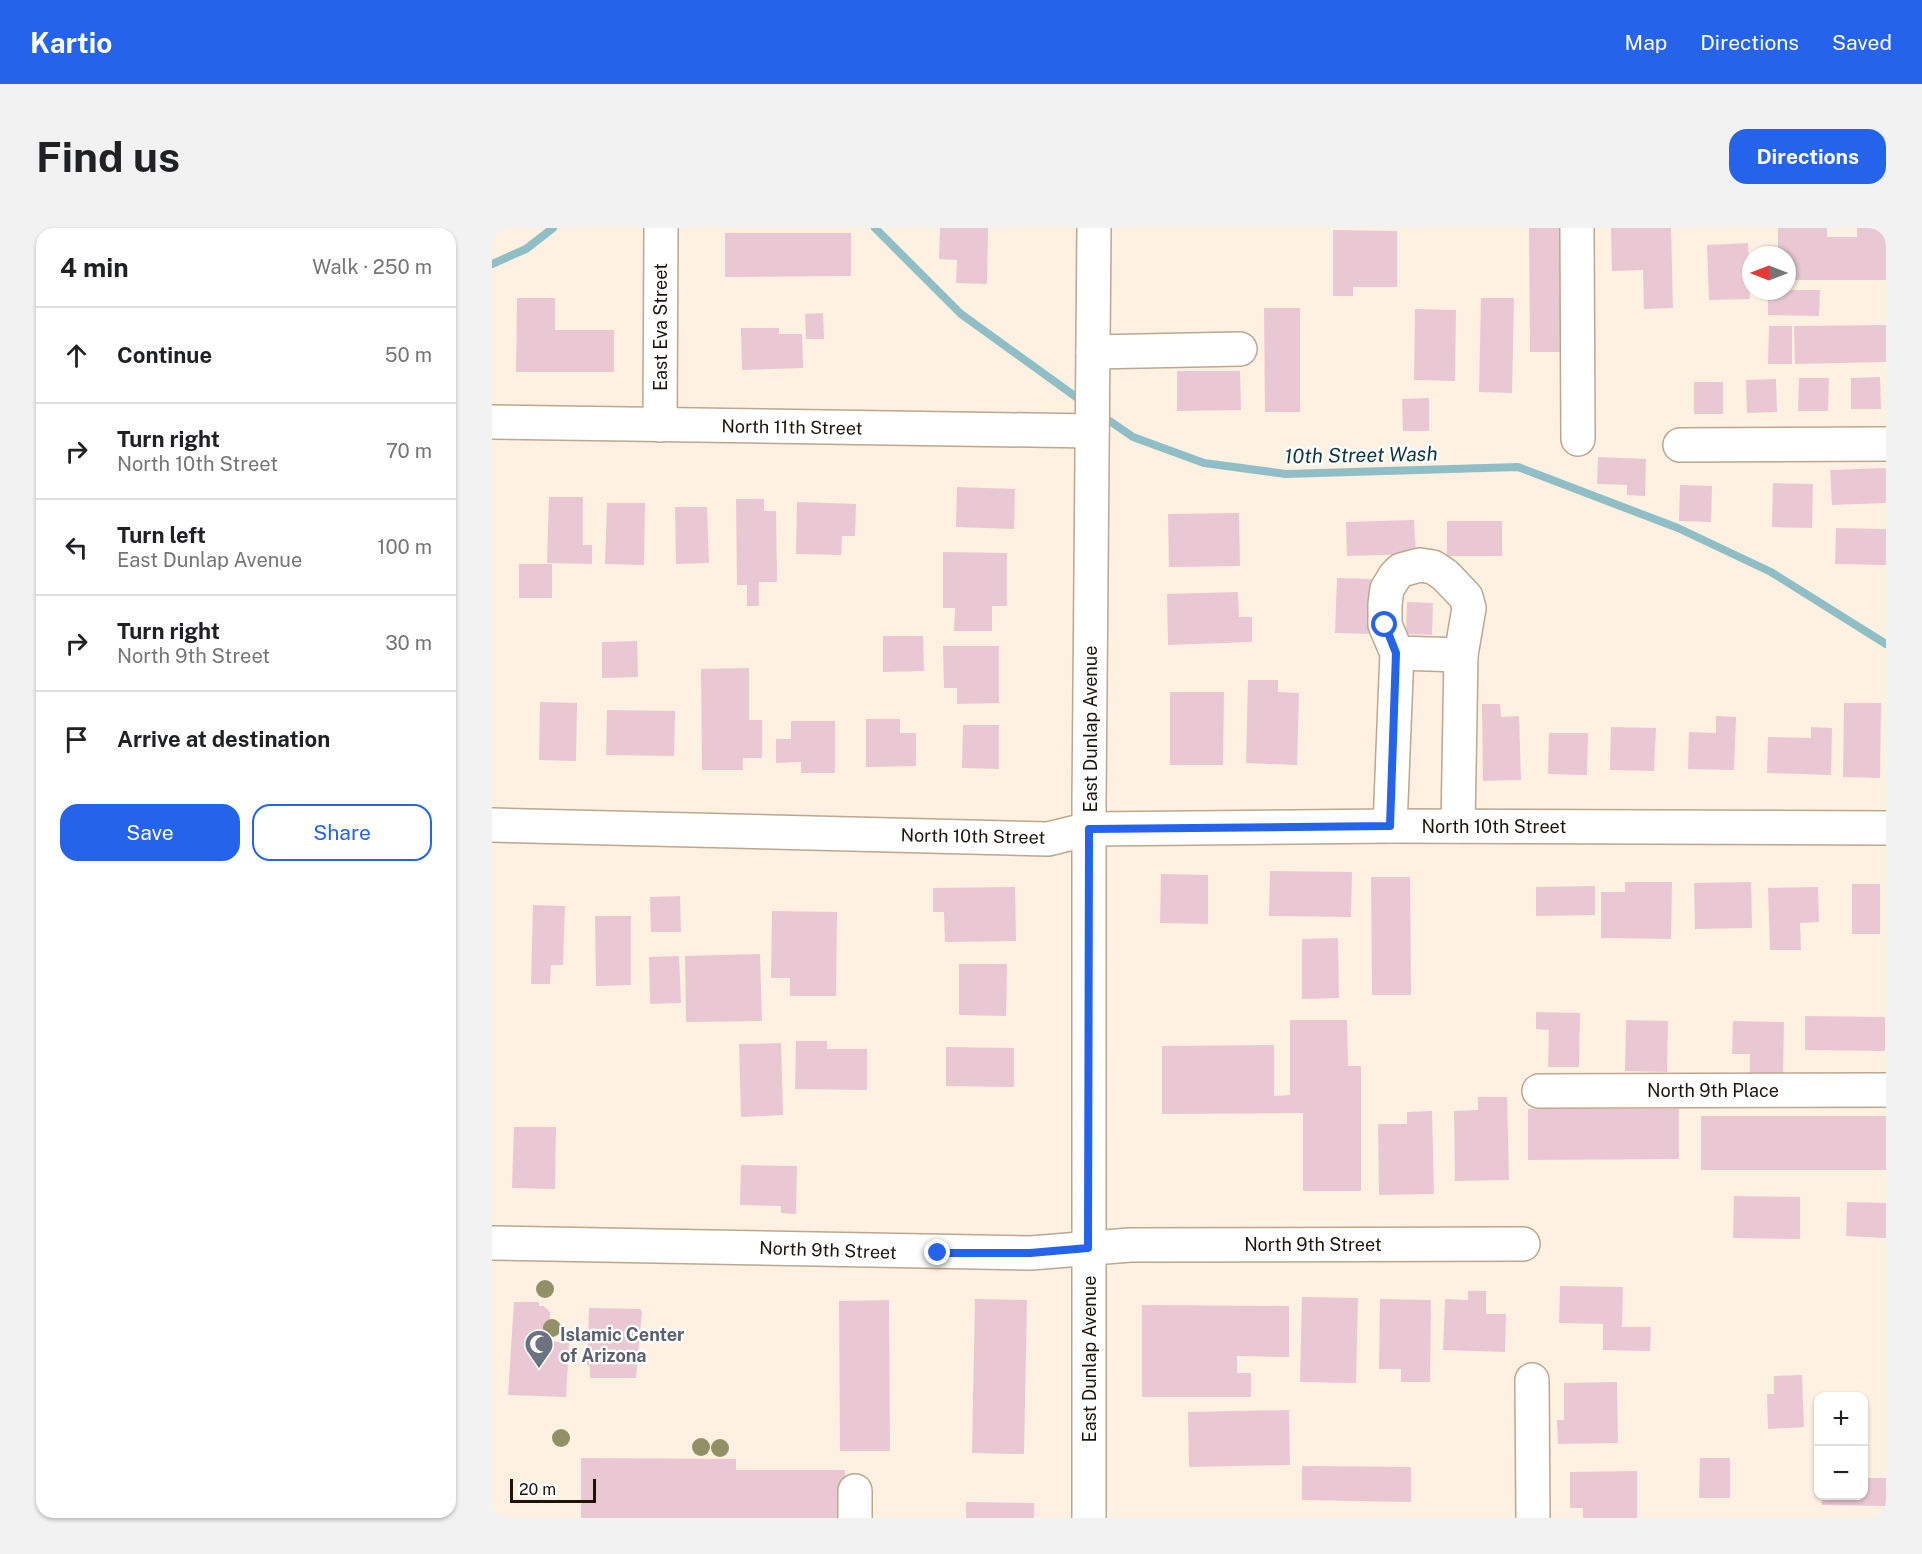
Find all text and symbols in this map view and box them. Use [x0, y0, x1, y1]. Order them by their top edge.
text: Kartio [30, 26, 112, 59]
text: Map [1625, 30, 1667, 55]
text: Directions [1700, 30, 1799, 55]
text: Saved [1832, 30, 1892, 55]
button: Directions [1729, 129, 1886, 184]
text: Find us [36, 132, 180, 181]
north arrow [1742, 246, 1796, 300]
text: 4 min [60, 252, 129, 283]
text: Walk · 250 m [312, 255, 432, 279]
street label: East Eva Street [650, 263, 671, 391]
icon: ahead [60, 339, 93, 372]
text: Continue [117, 342, 212, 368]
text: 50 m [385, 343, 432, 367]
street label: North 11th Street [721, 415, 863, 439]
text: Turn right [117, 426, 220, 452]
icon: right [60, 435, 93, 468]
text: 70 m [386, 439, 432, 463]
water label: 10th Street Wash [1284, 442, 1438, 468]
text: North 10th Street [117, 452, 278, 476]
text: Turn left [117, 522, 206, 548]
icon: left [60, 531, 93, 564]
text: 100 m [377, 535, 432, 559]
text: East Dunlap Avenue [117, 548, 302, 572]
route start [1371, 611, 1397, 637]
text: Turn right [117, 618, 220, 644]
icon: right [60, 627, 93, 660]
text: 30 m [385, 631, 432, 655]
text: North 9th Street [117, 644, 270, 668]
street label: East Dunlap Avenue [1080, 646, 1101, 812]
icon: arrive [60, 723, 93, 756]
text: Arrive at destination [117, 726, 330, 752]
button: Save [60, 804, 240, 861]
button: Share [252, 804, 432, 861]
street label: North 10th Street [1422, 816, 1566, 837]
street label: North 10th Street [900, 824, 1046, 848]
street label: North 9th Place [1647, 1080, 1779, 1101]
street label: North 9th Street [1244, 1234, 1382, 1255]
street label: North 9th Street [759, 1237, 897, 1263]
route end [924, 1239, 950, 1265]
street label: East Dunlap Avenue [1079, 1276, 1100, 1442]
place label: Islamic Center of Arizona [560, 1324, 685, 1366]
mosque icon: Islamic Center of Arizona [523, 1328, 555, 1370]
map controls [1814, 1392, 1868, 1500]
button: + [1814, 1392, 1868, 1446]
button: − [1814, 1446, 1868, 1500]
scale bar [510, 1476, 596, 1504]
text: 20 m [519, 1480, 556, 1499]

